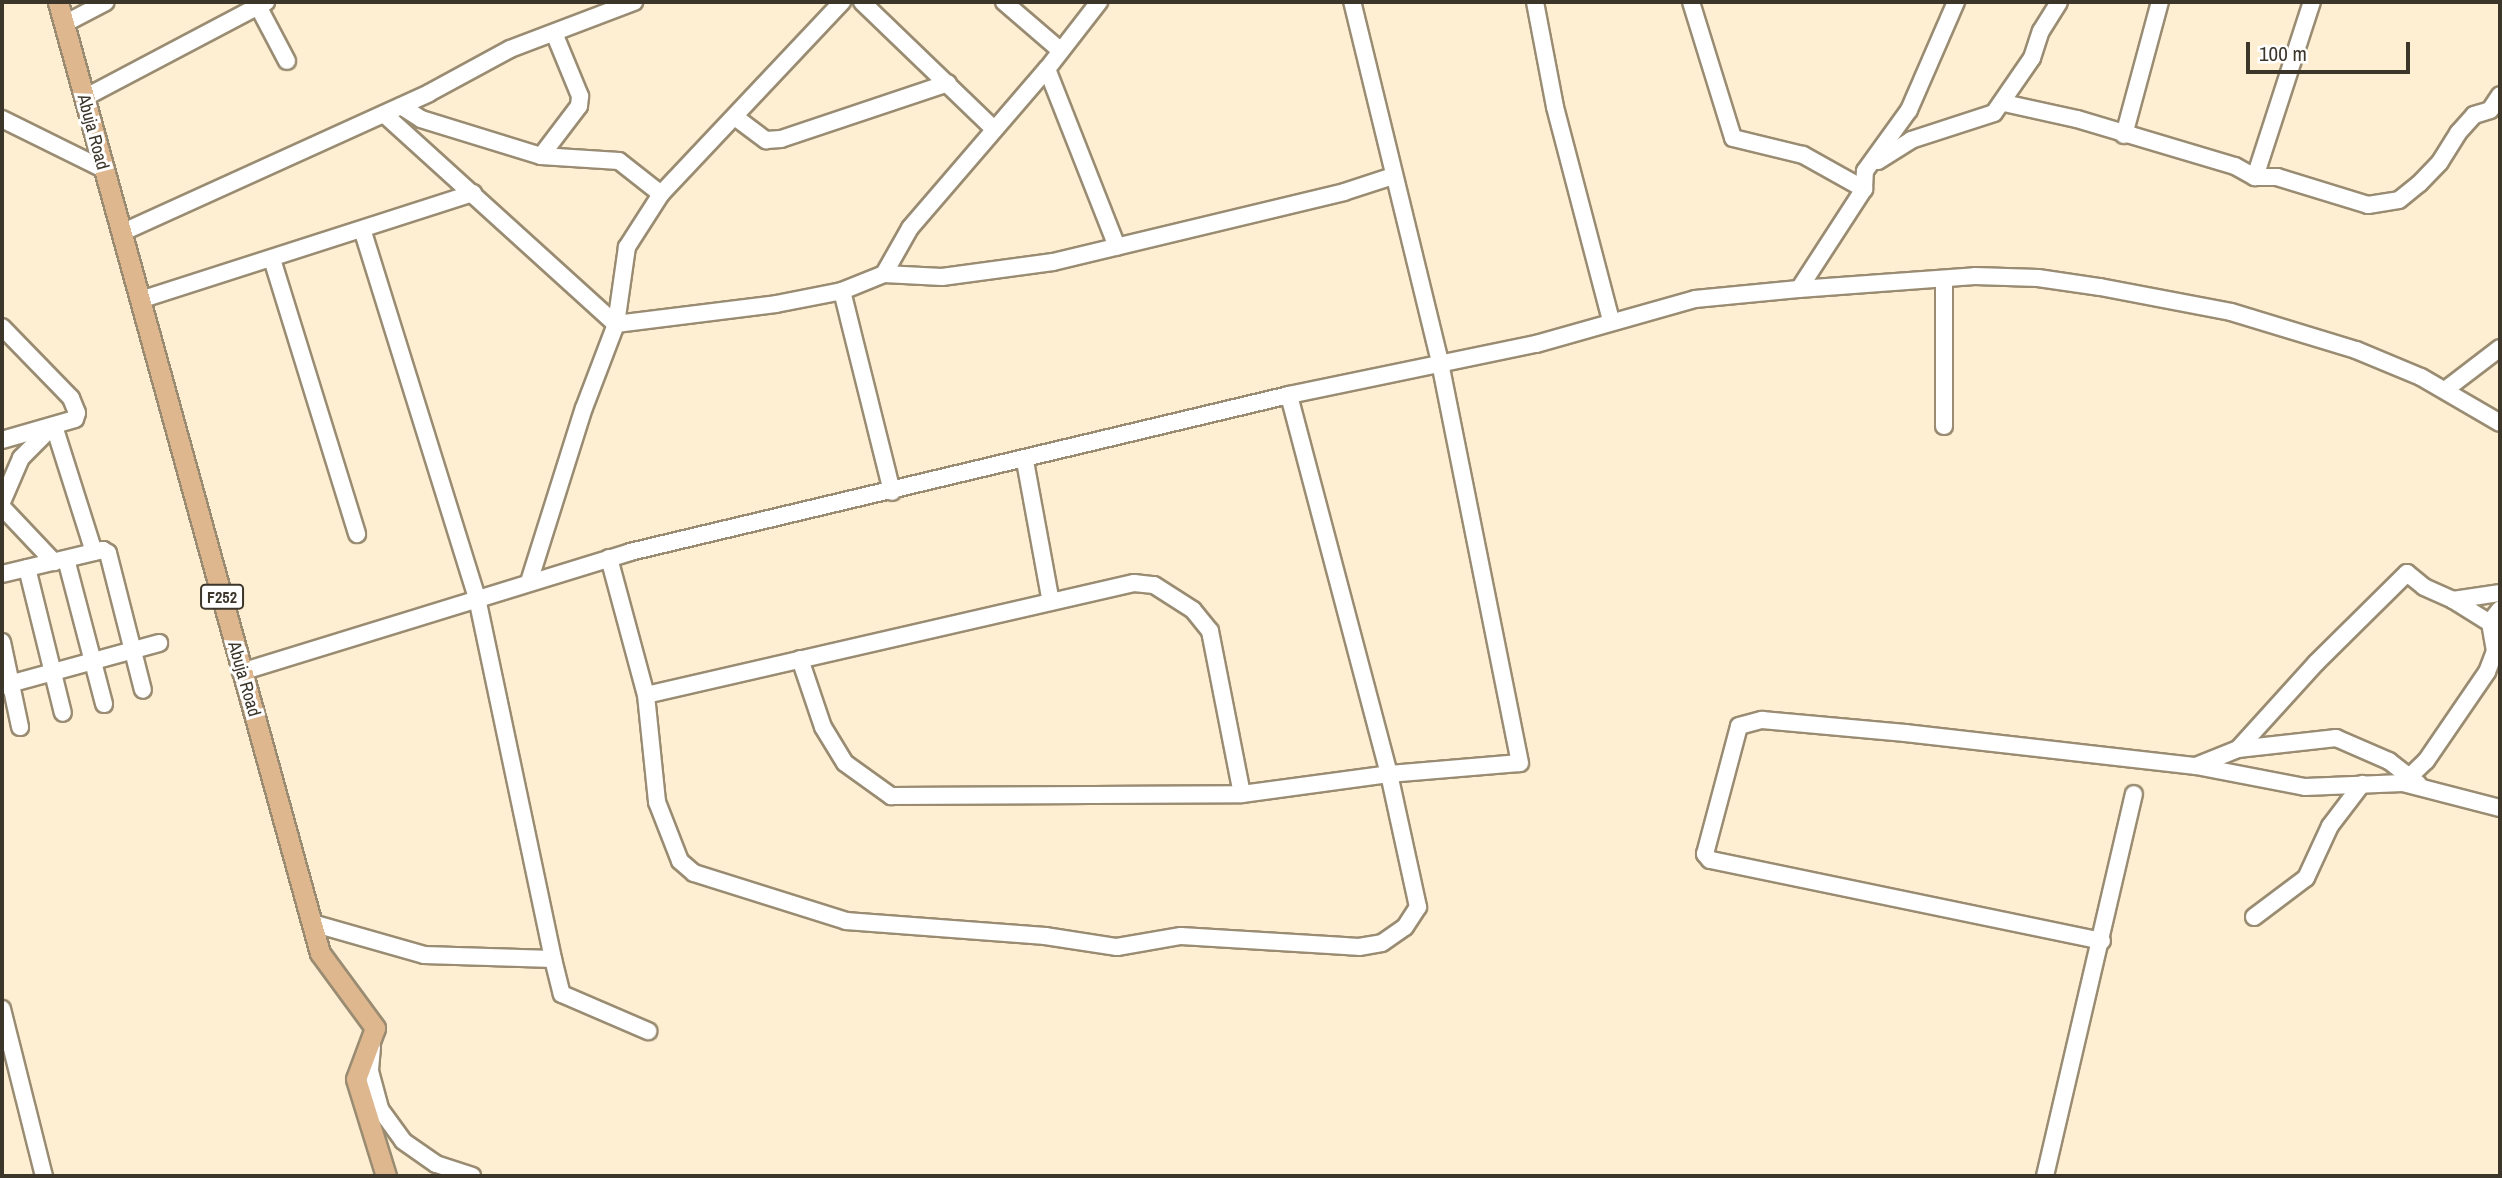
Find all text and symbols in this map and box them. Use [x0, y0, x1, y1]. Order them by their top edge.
scale bar [2250, 28, 2414, 72]
text: 100 m [2259, 39, 2307, 68]
street label: Abuja Road [73, 92, 113, 172]
road number: F252 [199, 584, 245, 610]
street label: Abuja Road [223, 639, 265, 719]

